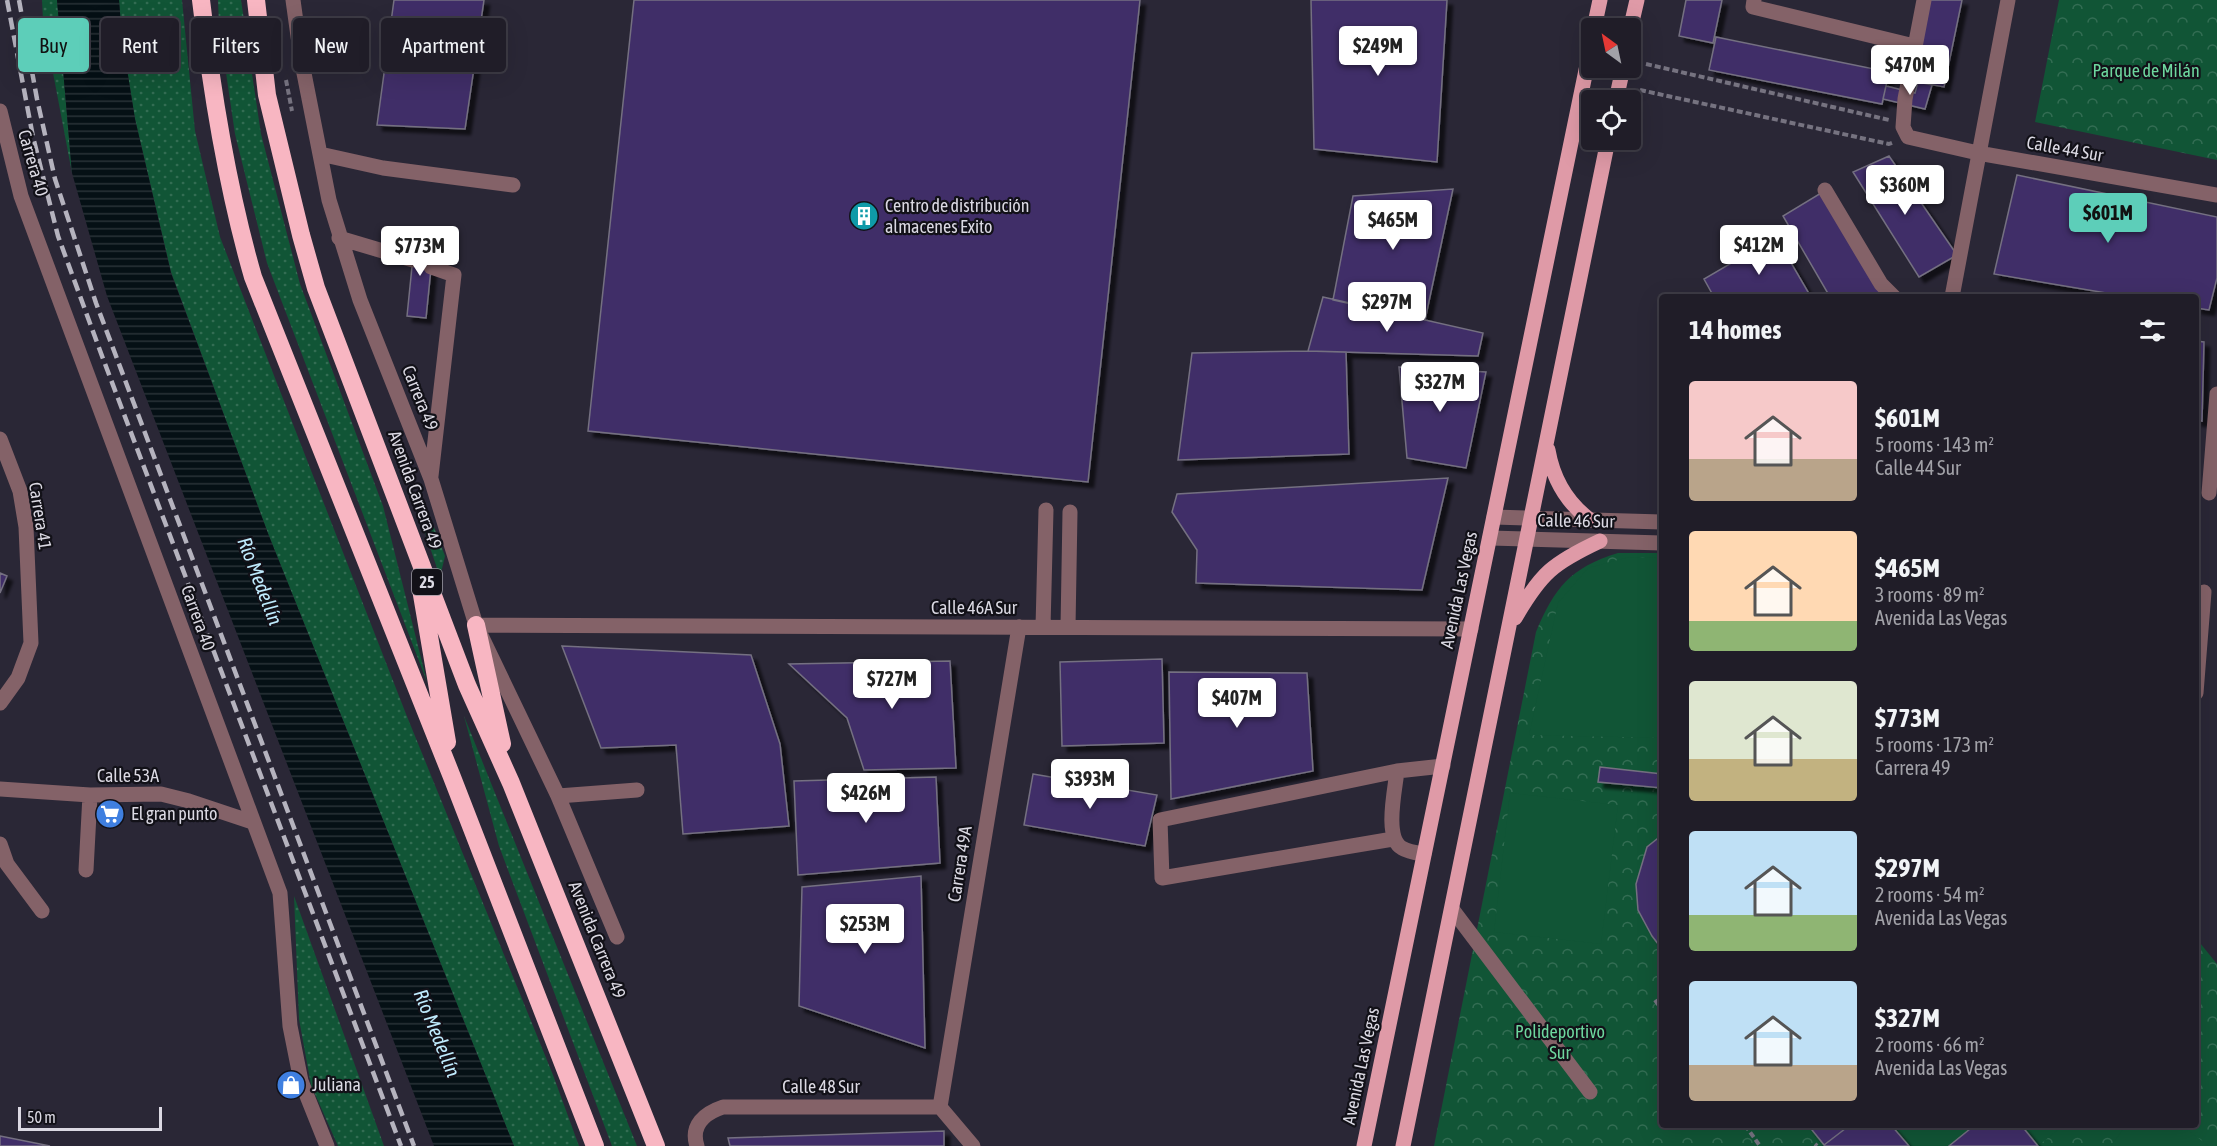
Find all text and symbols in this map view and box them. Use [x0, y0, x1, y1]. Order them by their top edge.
chip: Buy [18, 18, 89, 72]
chip: Rent [101, 18, 179, 72]
chip: Filters [191, 18, 281, 72]
chip: New [293, 18, 369, 72]
chip: Apartment [381, 18, 506, 72]
north arrow [1581, 18, 1641, 78]
map controls [1581, 18, 1641, 150]
pin: $249M [1336, 26, 1420, 77]
text: $249M [1353, 34, 1403, 57]
pin: $470M [1868, 45, 1952, 96]
text: $470M [1885, 53, 1935, 76]
park label: Parque de Milán [2092, 60, 2200, 81]
button: locate [1581, 90, 1641, 150]
street label: Carrera 40 [14, 127, 53, 198]
street label: Calle 44 Sur [2025, 131, 2106, 166]
pin: $360M [1863, 165, 1947, 216]
text: $360M [1880, 173, 1930, 196]
pin: $601M [2066, 193, 2150, 244]
place label: Centro de distribución almacenes Exito [885, 195, 1029, 237]
building icon: Centro de distribución almacenes Exito [848, 200, 880, 232]
pin: $465M [1351, 200, 1435, 251]
text: $601M [2083, 201, 2133, 224]
text: $465M [1368, 208, 1418, 231]
pin: $412M [1717, 225, 1801, 276]
pin: $773M [378, 226, 462, 277]
text: $412M [1734, 233, 1784, 256]
text: $773M [395, 234, 445, 257]
pin: $297M [1345, 282, 1429, 333]
text: $297M [1362, 290, 1412, 313]
icon: filters [2136, 314, 2169, 347]
text: 14 homes [1689, 315, 1782, 345]
street label: Carrera 49 [398, 362, 443, 433]
pin: $327M [1398, 362, 1482, 413]
text: $327M [1415, 370, 1465, 393]
text: $601M [1875, 403, 1940, 433]
icon: home [1737, 405, 1809, 477]
street label: Avenida Carrera 49 [384, 428, 447, 552]
text: 5 rooms · 143 m² [1875, 433, 1994, 456]
text: Calle 44 Sur [1875, 456, 1961, 479]
street label: Carrera 41 [25, 481, 56, 551]
street label: Calle 46 Sur [1537, 509, 1616, 532]
street label: Avenida Las Vegas [1436, 529, 1481, 650]
water label: Río Medellín [233, 534, 288, 628]
text: $465M [1875, 553, 1940, 583]
icon: home [1737, 555, 1809, 627]
road number: 25 [412, 569, 442, 595]
street label: Carrera 40 [177, 582, 220, 653]
text: 3 rooms · 89 m² [1875, 583, 1985, 606]
street label: Calle 46A Sur [931, 597, 1018, 618]
text: Avenida Las Vegas [1875, 606, 2007, 629]
pin: $727M [850, 659, 934, 710]
text: $727M [867, 667, 917, 690]
pin: $407M [1195, 678, 1279, 729]
text: $407M [1212, 686, 1262, 709]
text: $773M [1875, 703, 1940, 733]
icon: home [1737, 705, 1809, 777]
text: 5 rooms · 173 m² [1875, 733, 1994, 756]
text: Carrera 49 [1875, 756, 1951, 779]
pin: $393M [1048, 759, 1132, 810]
street label: Calle 53A [97, 765, 159, 786]
text: $393M [1065, 767, 1115, 790]
pin: $426M [824, 773, 908, 824]
text: $426M [841, 781, 891, 804]
supermarket icon: El gran punto [94, 798, 126, 830]
place label: El gran punto [131, 803, 218, 824]
street label: Carrera 49A [943, 824, 976, 903]
text: $297M [1875, 853, 1940, 883]
icon: home [1737, 855, 1809, 927]
street label: Avenida Carrera 49 [564, 878, 631, 1001]
text: 2 rooms · 54 m² [1875, 883, 1985, 906]
pin: $253M [823, 904, 907, 955]
text: Avenida Las Vegas [1875, 906, 2007, 929]
text: $253M [840, 912, 890, 935]
water label: Río Medellín [410, 986, 466, 1080]
text: $327M [1875, 1003, 1940, 1033]
street label: Avenida Las Vegas [1338, 1005, 1383, 1126]
icon: home [1737, 1005, 1809, 1077]
park label: Polideportivo Sur [1515, 1021, 1605, 1063]
text: 2 rooms · 66 m² [1875, 1033, 1985, 1056]
text: Avenida Las Vegas [1875, 1056, 2007, 1079]
shop icon: Juliana [275, 1069, 307, 1101]
place label: Juliana [312, 1074, 361, 1095]
street label: Calle 48 Sur [782, 1076, 860, 1097]
scale bar [18, 1104, 162, 1132]
text: 50 m [27, 1108, 56, 1126]

